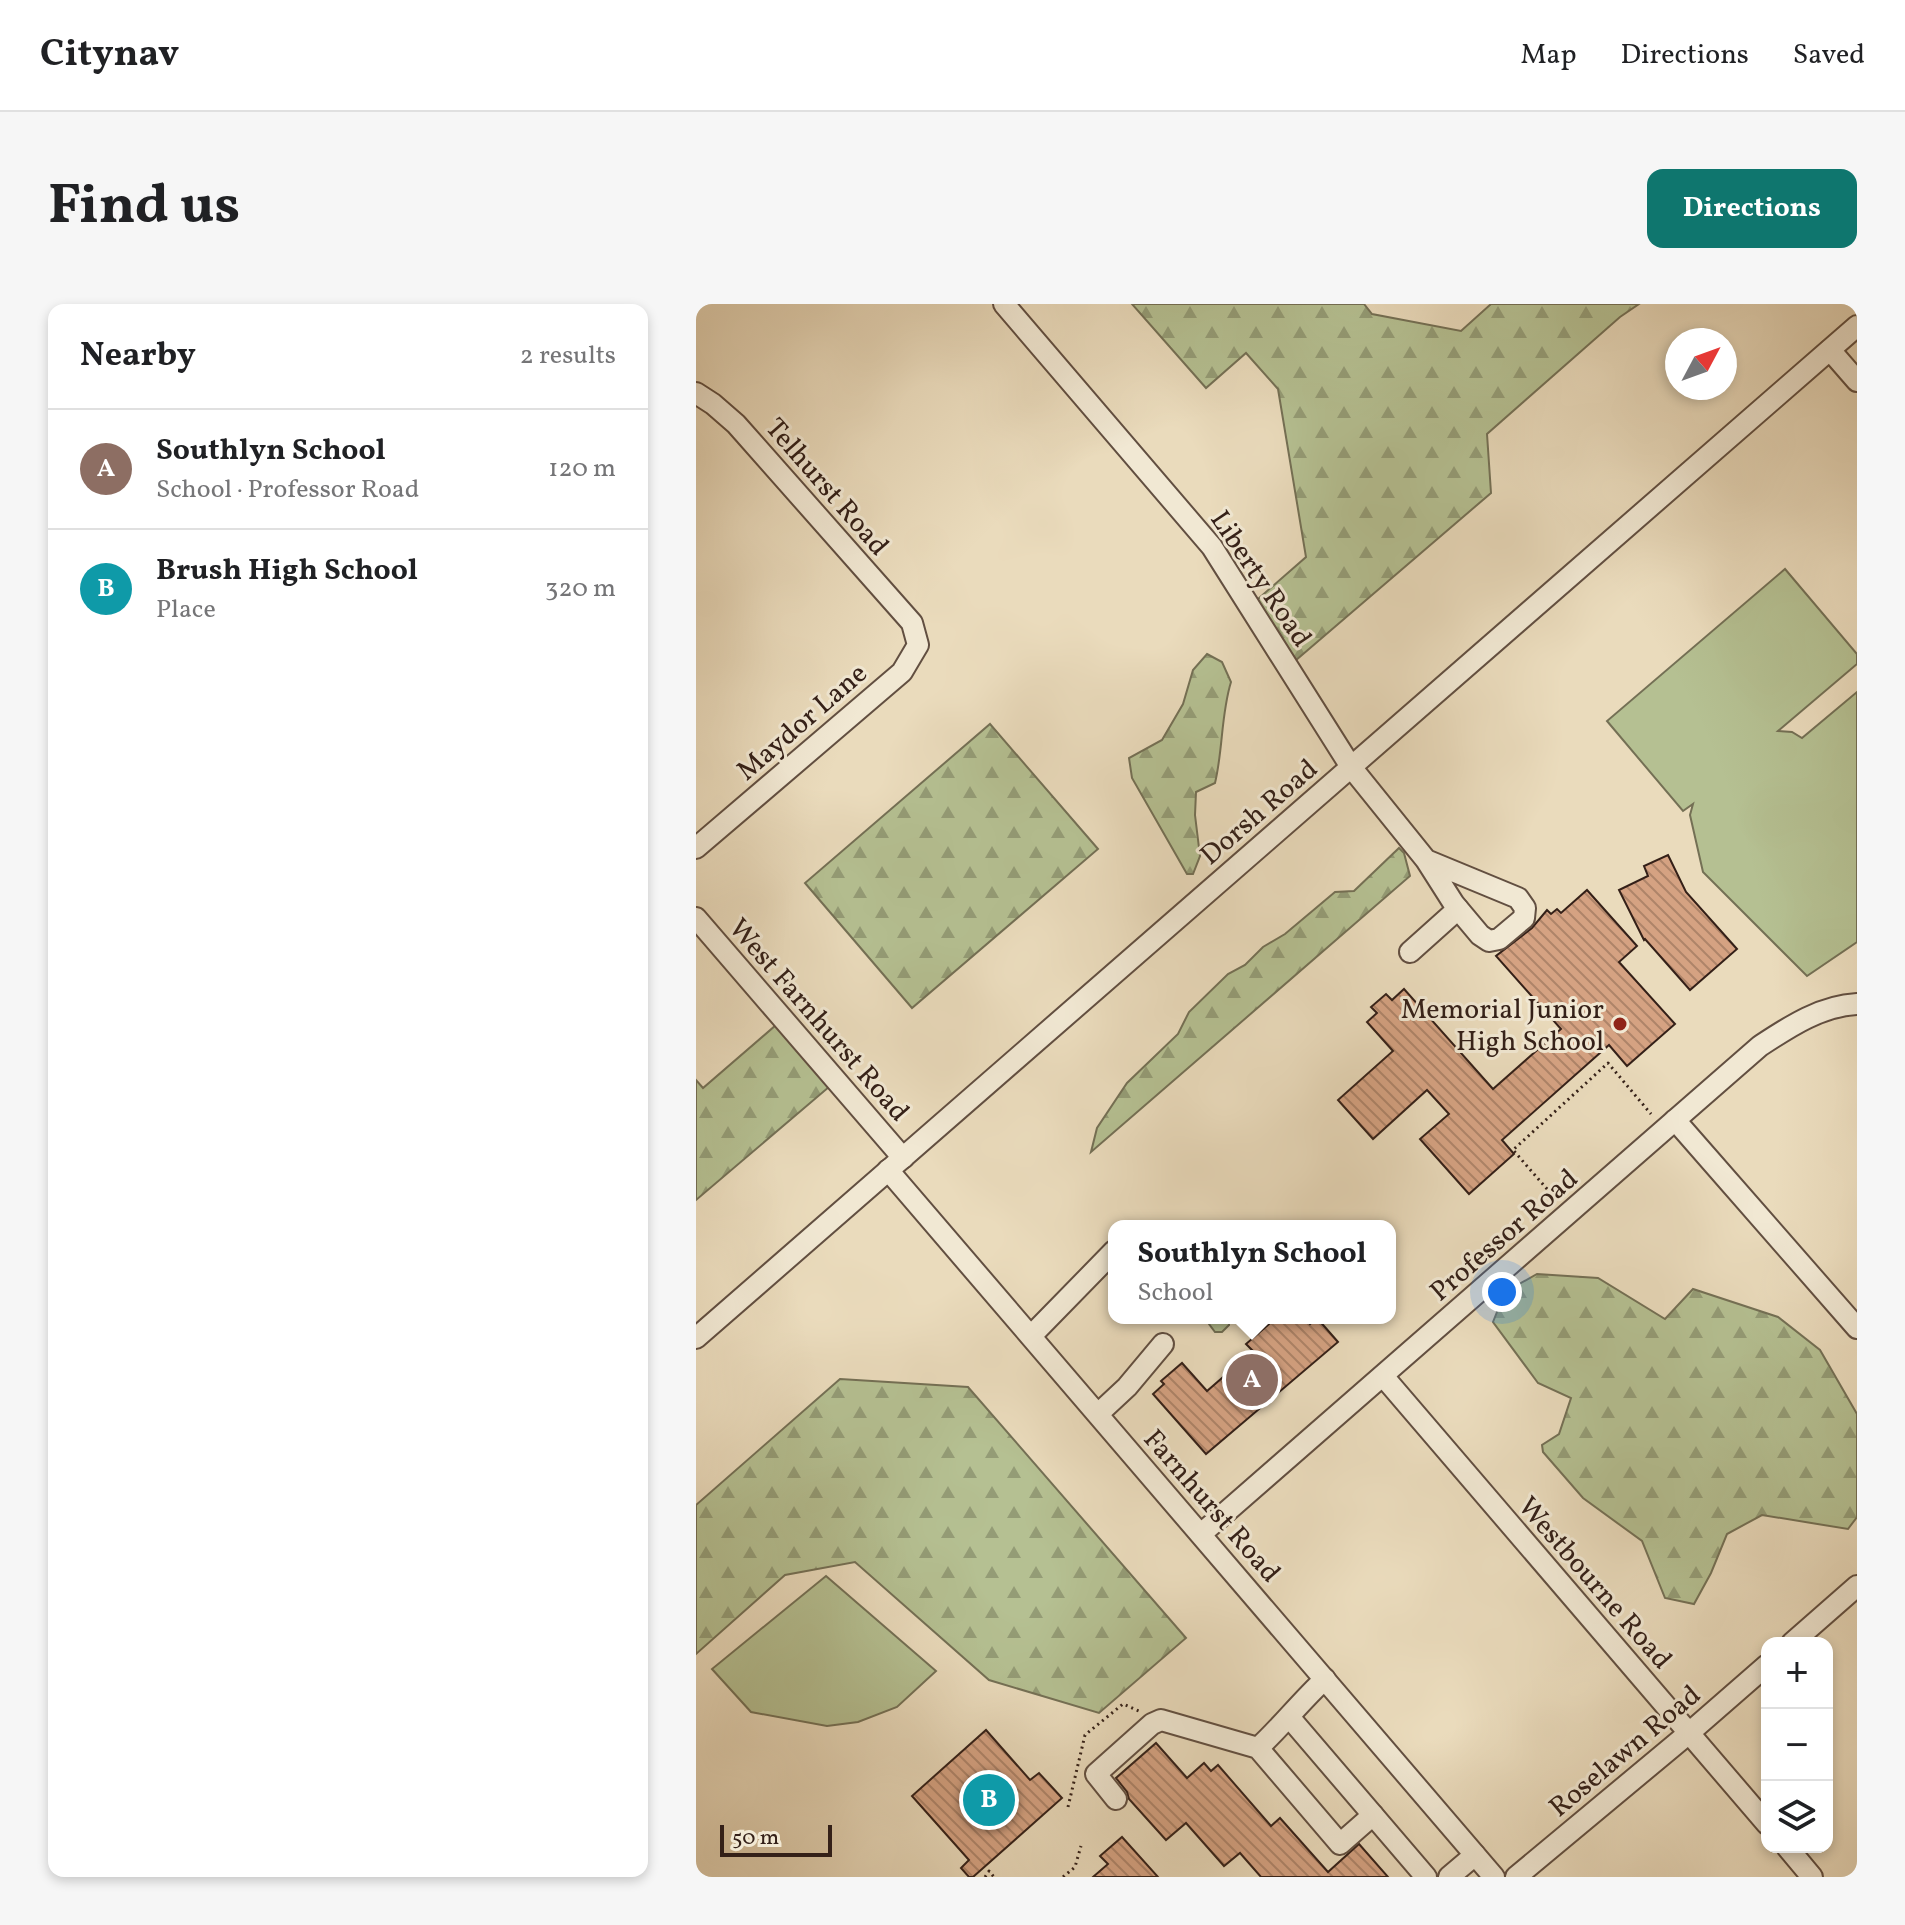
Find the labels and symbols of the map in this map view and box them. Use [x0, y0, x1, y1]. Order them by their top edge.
north arrow [1665, 328, 1737, 400]
street label: Telhurst Road [755, 410, 897, 565]
street label: Liberty Road [1200, 503, 1320, 656]
street label: Maydor Lane [729, 655, 876, 791]
street label: Dorsh Road [1192, 751, 1327, 875]
street label: West Farnhurst Road [719, 910, 917, 1131]
place label: Memorial Junior High School [1401, 991, 1604, 1062]
marker: Memorial Junior High School [1611, 1015, 1629, 1033]
street label: Professor Road [1422, 1160, 1587, 1311]
your location [1482, 1272, 1522, 1312]
pin: A [1226, 1350, 1278, 1410]
street label: Farnhurst Road [1134, 1422, 1289, 1592]
street label: Westbourne Road [1508, 1489, 1680, 1679]
street label: Roselawn Road [1541, 1677, 1710, 1827]
pin: B [963, 1770, 1015, 1830]
scale bar [720, 1821, 832, 1857]

